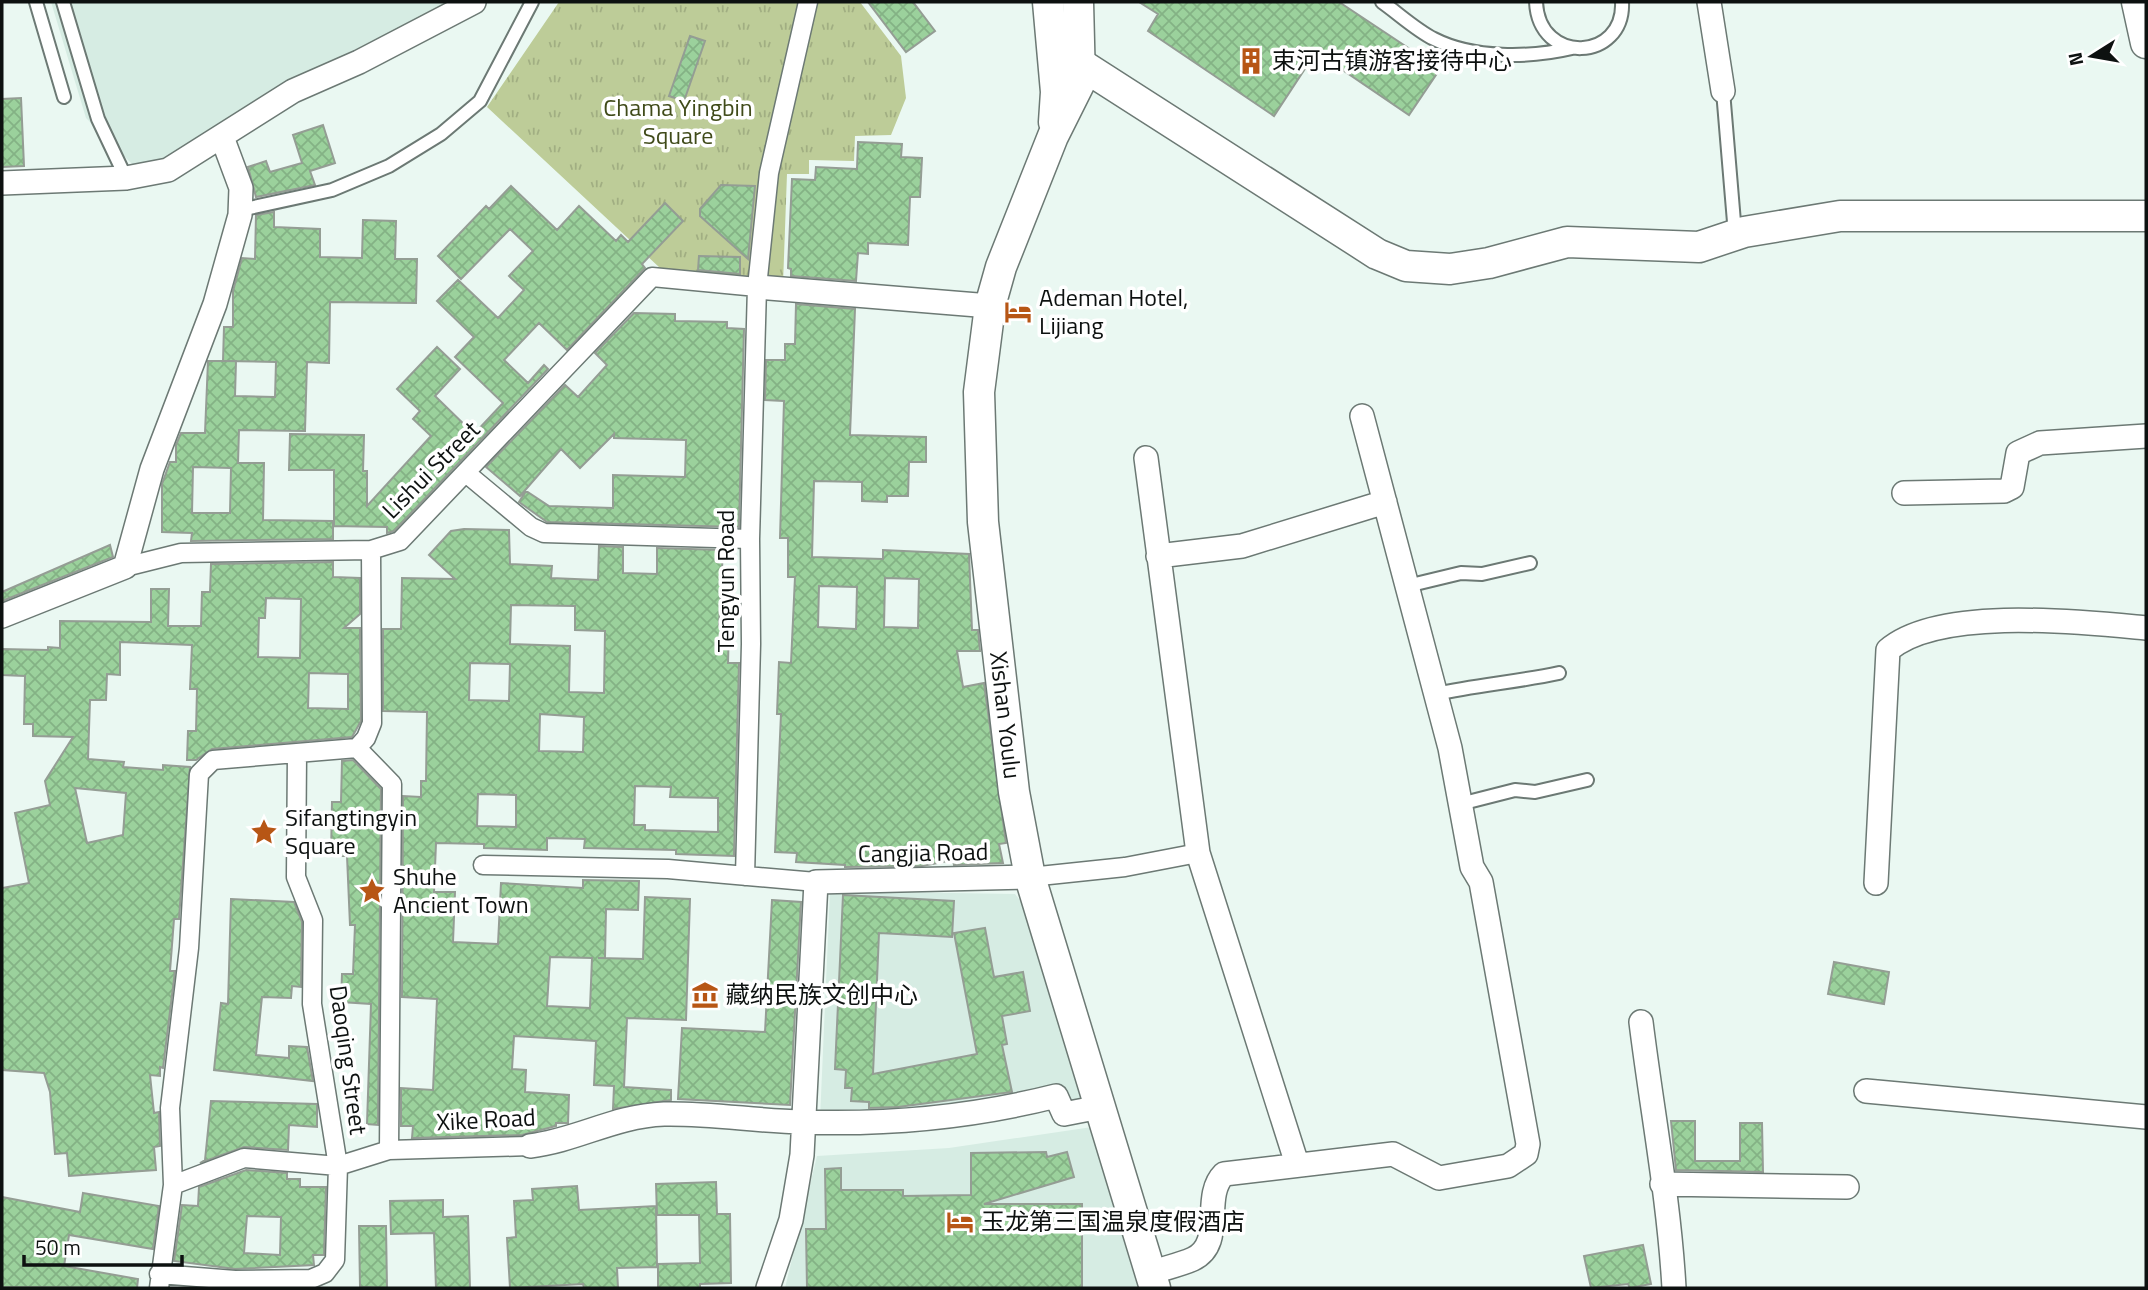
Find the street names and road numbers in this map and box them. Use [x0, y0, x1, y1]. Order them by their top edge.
street label: Lishui Street [373, 412, 488, 527]
street label: Tengyun Road [707, 510, 743, 652]
street label: Xishan Youlu [981, 649, 1031, 781]
street label: Cangjia Road [857, 833, 989, 871]
street label: Daoqing Street [321, 983, 377, 1137]
street label: Xike Road [435, 1098, 536, 1140]

